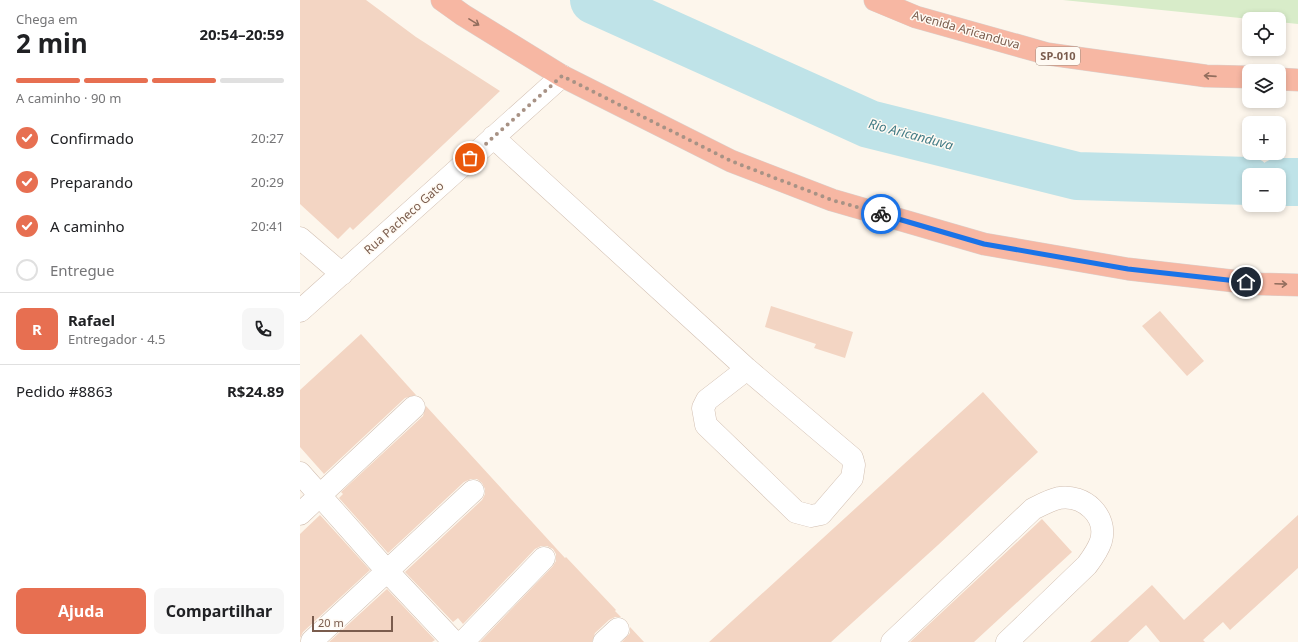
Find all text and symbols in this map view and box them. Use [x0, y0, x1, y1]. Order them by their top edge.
street label: Avenida Aricanduva [910, 6, 1022, 53]
text: Chega em [16, 10, 78, 28]
map controls [1242, 12, 1286, 212]
button: locate [1242, 12, 1286, 56]
one-way arrow [468, 19, 480, 27]
text: 20:54–20:59 [199, 24, 284, 44]
text: 2 min [16, 25, 88, 61]
road number: SP-010 [1036, 47, 1080, 65]
button: layers [1242, 64, 1286, 108]
one-way arrow [1204, 72, 1217, 79]
text: A caminho · 90 m [16, 89, 121, 107]
water label: Rio Aricanduva [867, 114, 956, 154]
button: + [1242, 116, 1286, 160]
icon: check [16, 127, 38, 149]
text: Confirmado [50, 128, 134, 148]
text: 20:27 [251, 129, 284, 147]
pin [453, 141, 487, 175]
icon: bag [459, 147, 481, 169]
button: − [1242, 168, 1286, 212]
icon: check [16, 171, 38, 193]
text: Preparando [50, 172, 133, 192]
text: 20:29 [251, 173, 284, 191]
street label: Rua Pacheco Gato [360, 177, 447, 258]
courier [861, 194, 901, 234]
icon: bike [870, 203, 892, 225]
icon: check [16, 215, 38, 237]
text: A caminho [50, 216, 125, 236]
text: 20:41 [251, 217, 284, 235]
text: Entregue [50, 260, 114, 280]
pin [1229, 265, 1263, 299]
icon: home [1235, 271, 1257, 293]
one-way arrow [1274, 281, 1287, 288]
button: phone [242, 308, 284, 350]
text: Rafael [68, 310, 115, 330]
text: R [32, 319, 42, 339]
text: Entregador · 4.5 [68, 330, 166, 348]
text: Pedido #8863 [16, 381, 113, 401]
text: R$24.89 [227, 381, 284, 401]
button: Ajuda [16, 588, 146, 634]
button: Compartilhar [154, 588, 284, 634]
scale bar [312, 614, 393, 633]
text: 20 m [318, 615, 344, 630]

